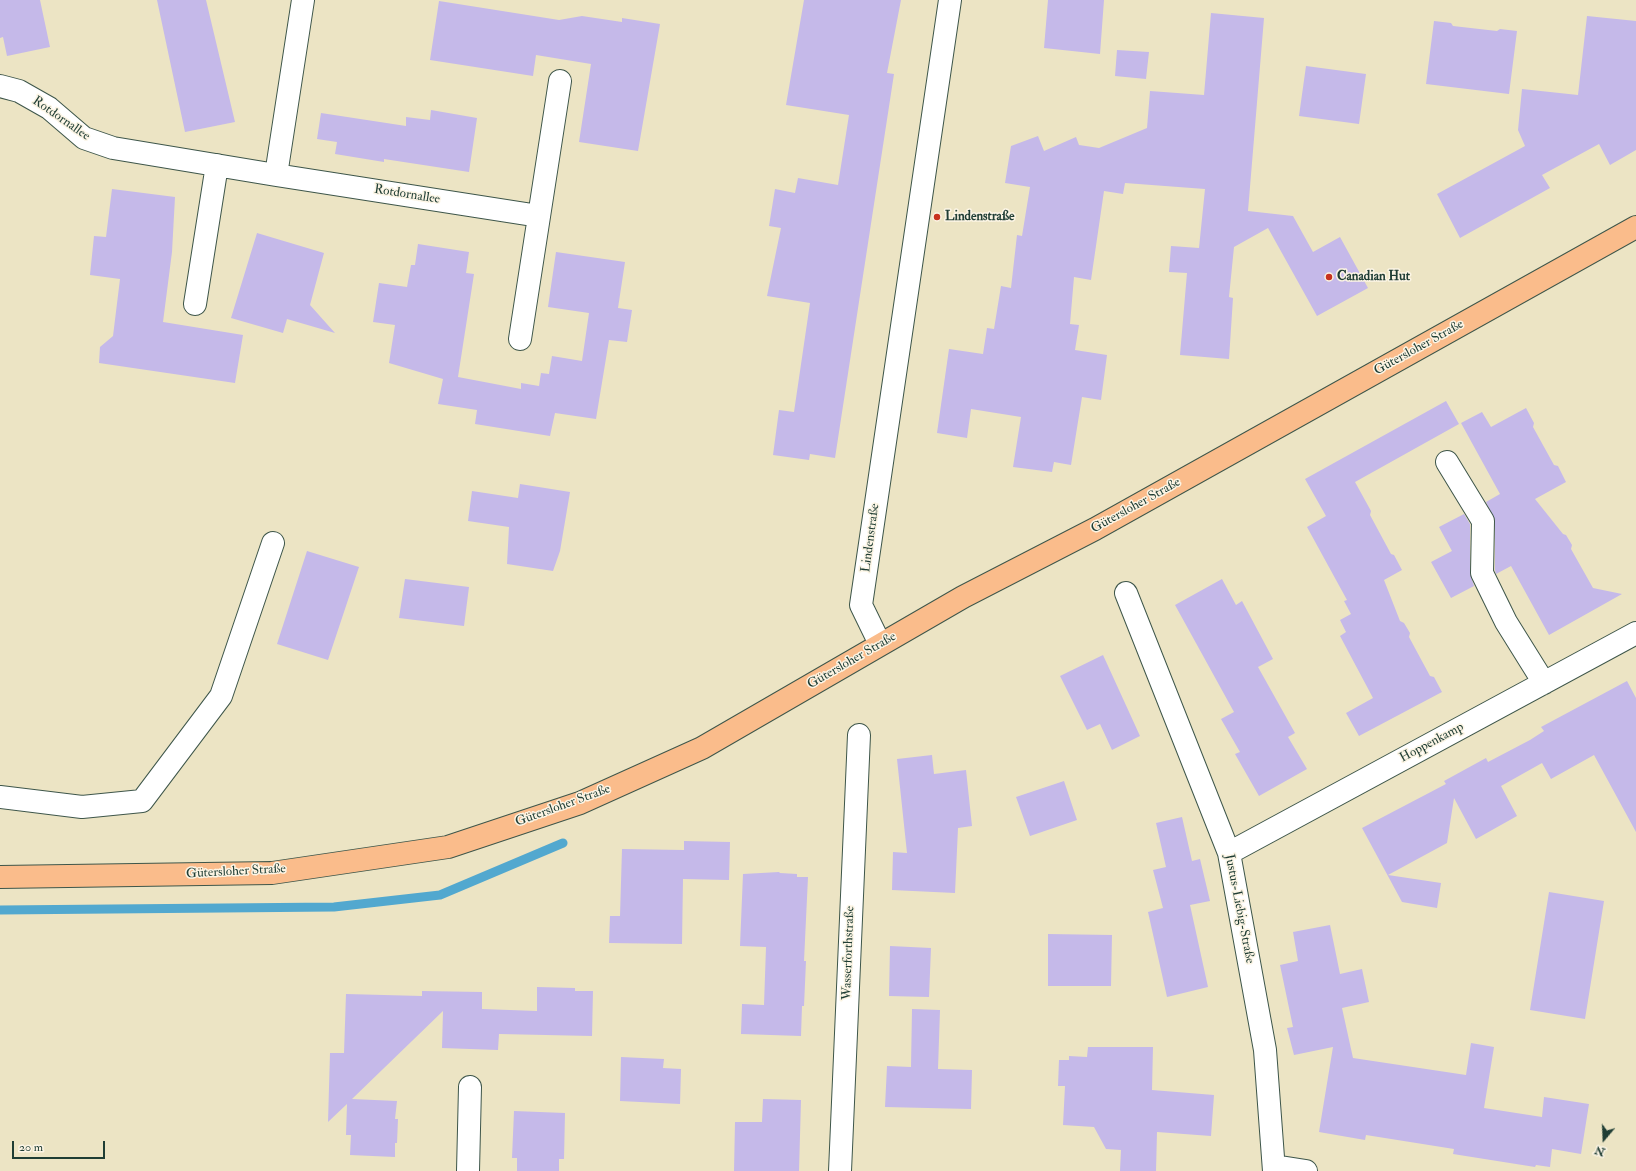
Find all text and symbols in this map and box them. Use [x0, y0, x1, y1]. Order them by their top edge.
street label: Rotdornallee [29, 93, 93, 145]
street label: Rotdornallee [373, 182, 441, 208]
place label: Lindenstraße [945, 209, 1014, 225]
marker: Lindenstraße [932, 212, 942, 222]
place label: Canadian Hut [1337, 269, 1410, 285]
marker: Canadian Hut [1324, 272, 1334, 282]
street label: Gütersloher Straße [1372, 317, 1466, 379]
street label: Gütersloher Straße [1089, 475, 1183, 537]
street label: Lindenstraße [858, 503, 884, 573]
street label: Gütersloher Straße [805, 629, 899, 693]
street label: Hoppenkamp [1397, 720, 1467, 766]
street label: Gütersloher Straße [513, 782, 613, 830]
street label: Justus-Liebig-Straße [1221, 853, 1257, 965]
street label: Gütersloher Straße [186, 862, 286, 882]
street label: Wasserforthstraße [840, 906, 858, 1000]
north arrow [1584, 1119, 1624, 1159]
scale bar [14, 1133, 107, 1159]
text: 20 m [19, 1140, 43, 1155]
text: N [1593, 1143, 1607, 1159]

